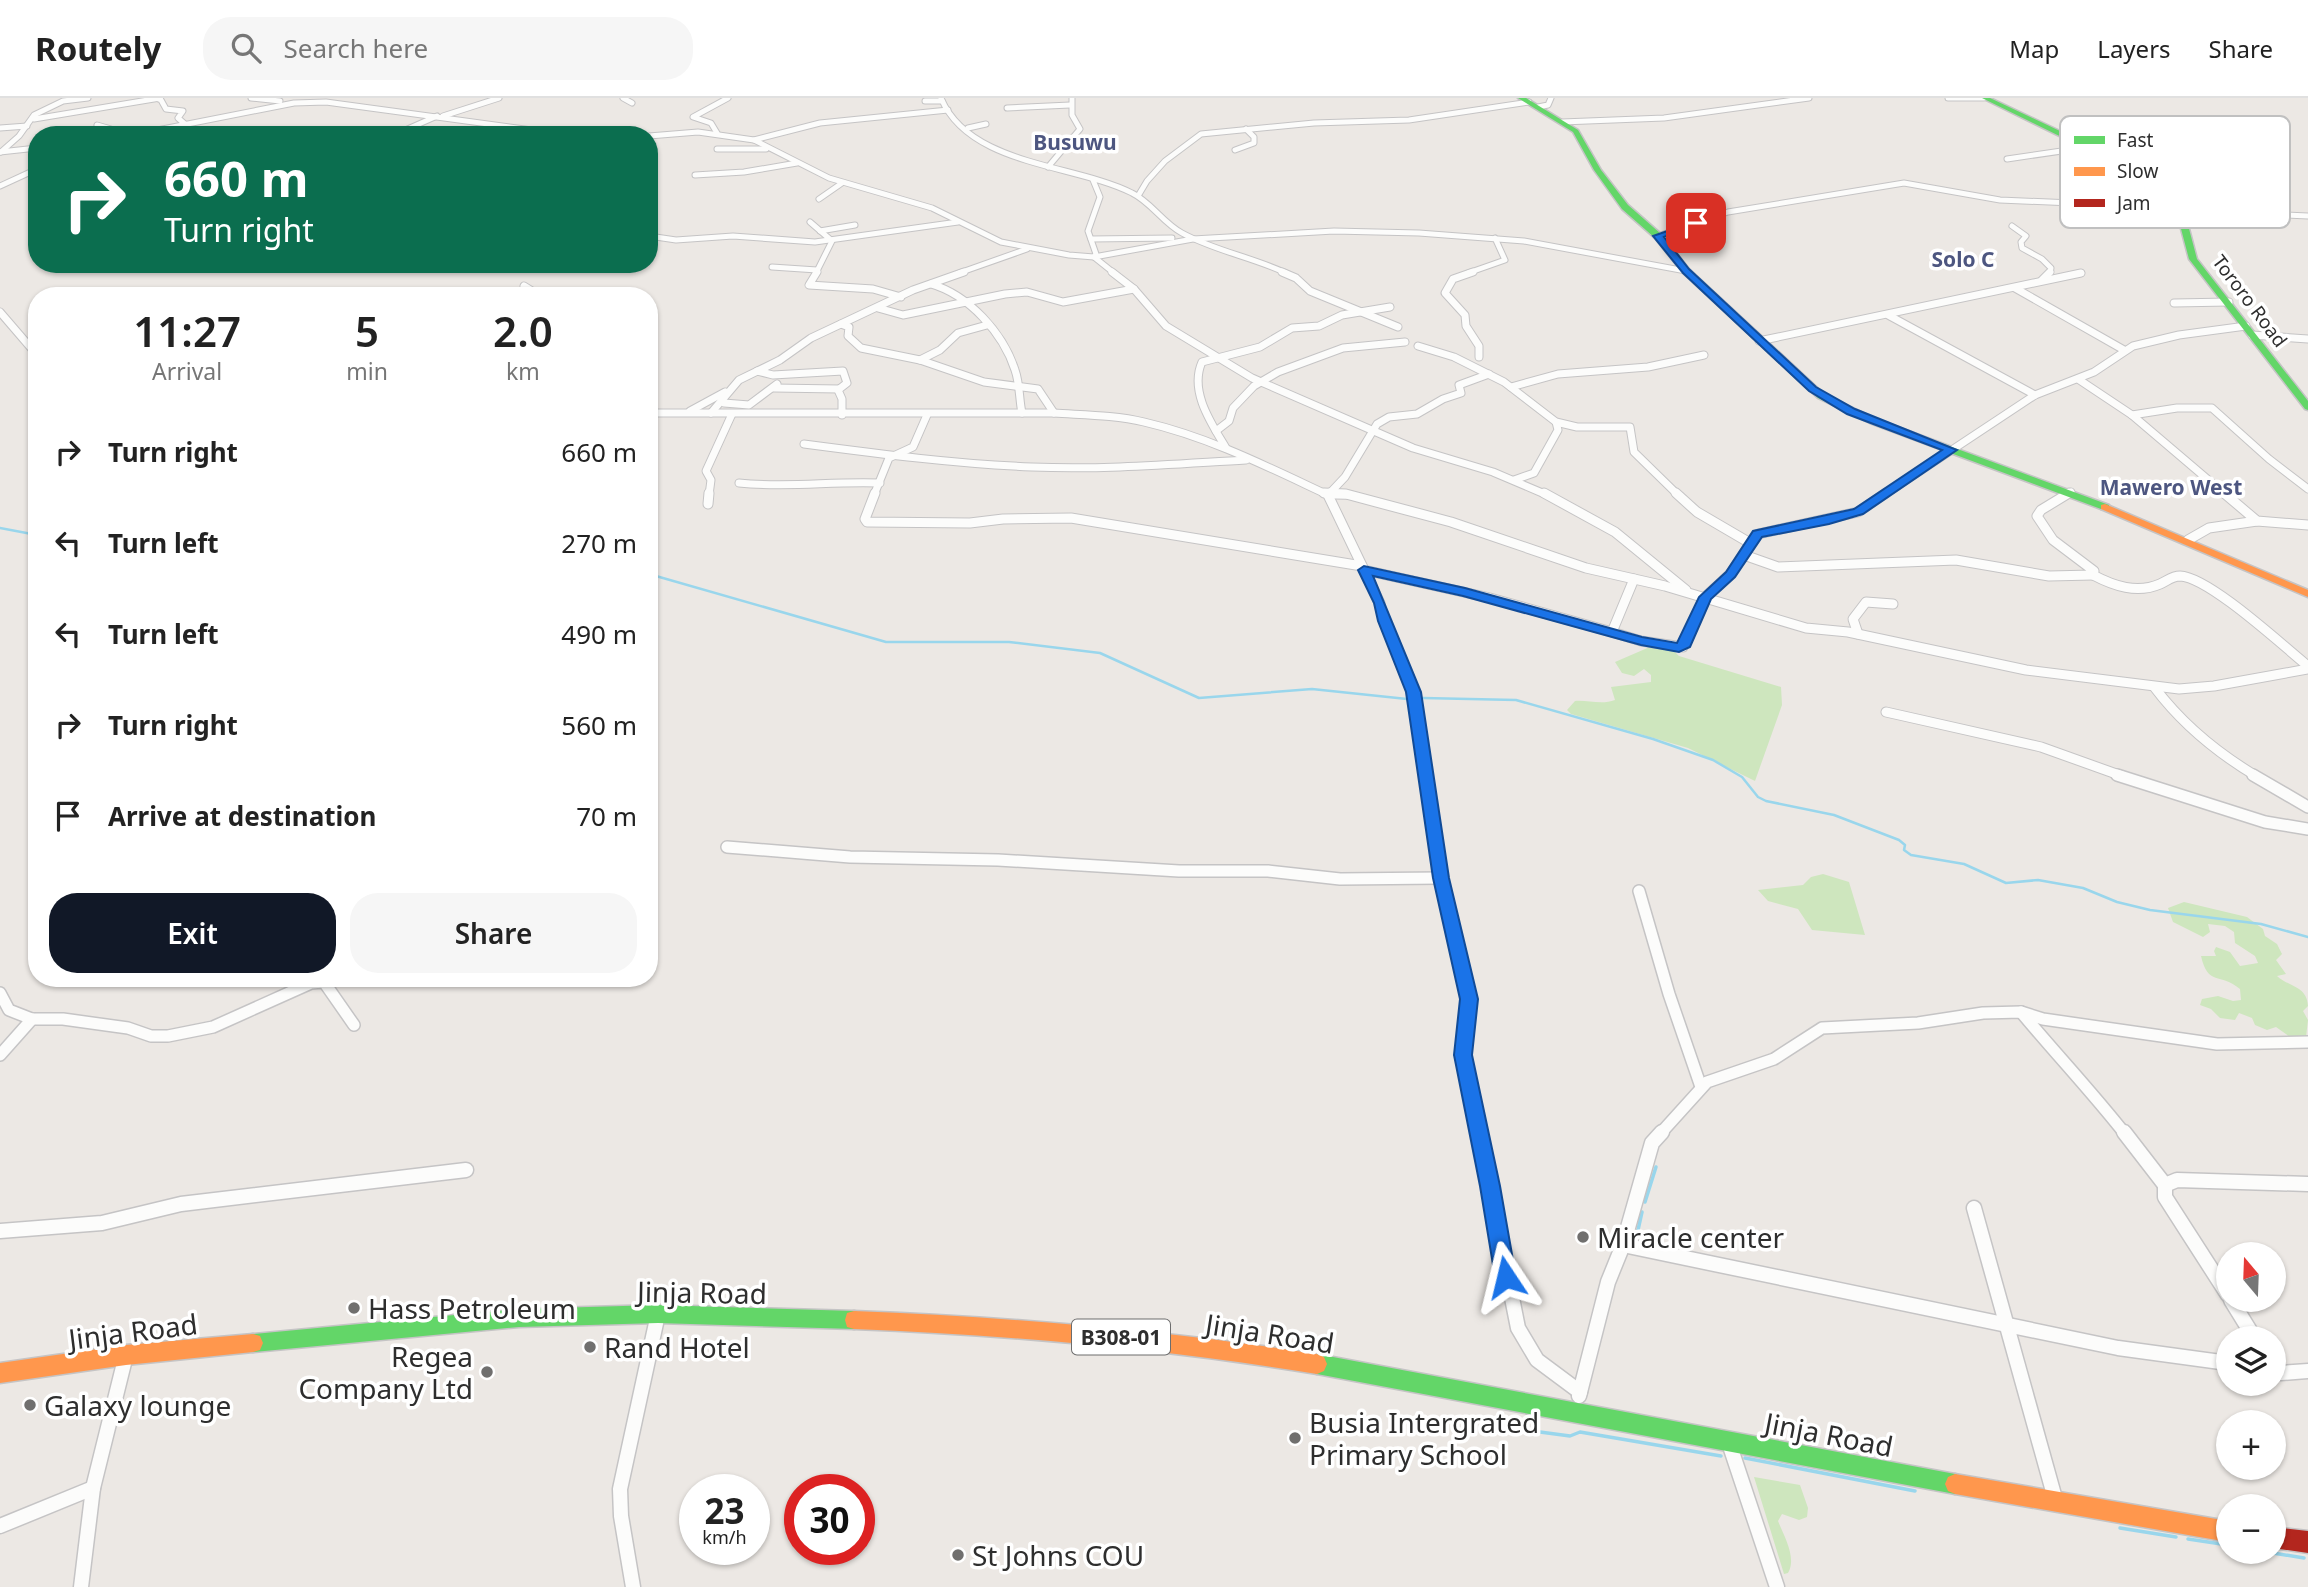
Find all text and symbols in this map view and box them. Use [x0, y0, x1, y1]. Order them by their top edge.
search box [203, 17, 693, 80]
text: Routely [35, 26, 161, 71]
icon: search [227, 29, 265, 67]
text: Search here [283, 30, 428, 66]
text: Map [2009, 32, 2059, 65]
text: Layers [2097, 32, 2171, 65]
text: Share [2209, 32, 2273, 65]
legend [2060, 116, 2290, 228]
text: Fast [2117, 127, 2154, 153]
district label: Busuwu [1033, 128, 1117, 156]
text: 660 m [164, 145, 309, 211]
icon: right [49, 154, 140, 245]
text: Slow [2117, 158, 2158, 184]
text: Jam [2115, 190, 2151, 216]
pin [1666, 193, 1726, 253]
icon: arrive [1677, 204, 1715, 242]
text: Turn right [164, 208, 314, 251]
district label: Solo C [1931, 245, 1995, 273]
street label: Tororo Road [2207, 250, 2293, 352]
text: 11:27 [133, 302, 241, 359]
text: 5 [355, 302, 379, 359]
text: 2.0 [493, 302, 553, 359]
text: Arrival [152, 355, 222, 387]
text: min [346, 355, 388, 387]
text: km [506, 355, 540, 387]
icon: right [49, 433, 87, 471]
text: Turn right [108, 434, 238, 470]
text: 660 m [561, 434, 637, 470]
district label: Mawero West [2100, 473, 2242, 501]
icon: left [49, 524, 87, 562]
text: Turn left [108, 525, 219, 561]
text: 270 m [561, 525, 637, 561]
icon: left [49, 615, 87, 653]
text: Turn left [108, 616, 219, 652]
text: 490 m [561, 616, 637, 652]
icon: right [49, 706, 87, 744]
text: Turn right [108, 707, 238, 743]
text: 560 m [561, 707, 637, 743]
icon: arrive [49, 797, 87, 835]
text: Arrive at destination [108, 798, 377, 834]
text: 70 m [576, 798, 637, 834]
button: Exit [49, 893, 336, 973]
button: Share [350, 893, 637, 973]
place label: Miracle center [1597, 1218, 1785, 1256]
marker: Miracle center [1575, 1229, 1591, 1245]
position arrow [1469, 1240, 1543, 1314]
north arrow [2216, 1242, 2286, 1312]
map controls [2216, 1242, 2286, 1564]
street label: Jinja Road [634, 1272, 767, 1312]
place label: Hass Petroleum [368, 1289, 576, 1327]
marker: Hass Petroleum [346, 1300, 362, 1316]
street label: Jinja Road [63, 1304, 200, 1358]
street label: Jinja Road [1200, 1304, 1337, 1362]
road number: B308-01 [1072, 1320, 1170, 1354]
button: layers [2216, 1326, 2286, 1396]
place label: Rand Hotel [604, 1328, 750, 1366]
place label: Regea Company Ltd [298, 1337, 473, 1407]
marker: Rand Hotel [582, 1339, 598, 1355]
marker: Regea Company Ltd [479, 1364, 495, 1380]
place label: Galaxy lounge [44, 1386, 231, 1424]
marker: Galaxy lounge [22, 1397, 38, 1413]
street label: Jinja Road [1759, 1402, 1896, 1465]
place label: Busia Intergrated Primary School [1309, 1403, 1539, 1473]
button: + [2216, 1410, 2286, 1480]
marker: Busia Intergrated Primary School [1287, 1430, 1303, 1446]
speed limit sign: 30 [784, 1474, 875, 1565]
text: 23 [704, 1487, 745, 1534]
button: − [2216, 1494, 2286, 1564]
text: km/h [702, 1525, 747, 1549]
place label: St Johns COU [972, 1536, 1144, 1574]
marker: St Johns COU [950, 1547, 966, 1563]

